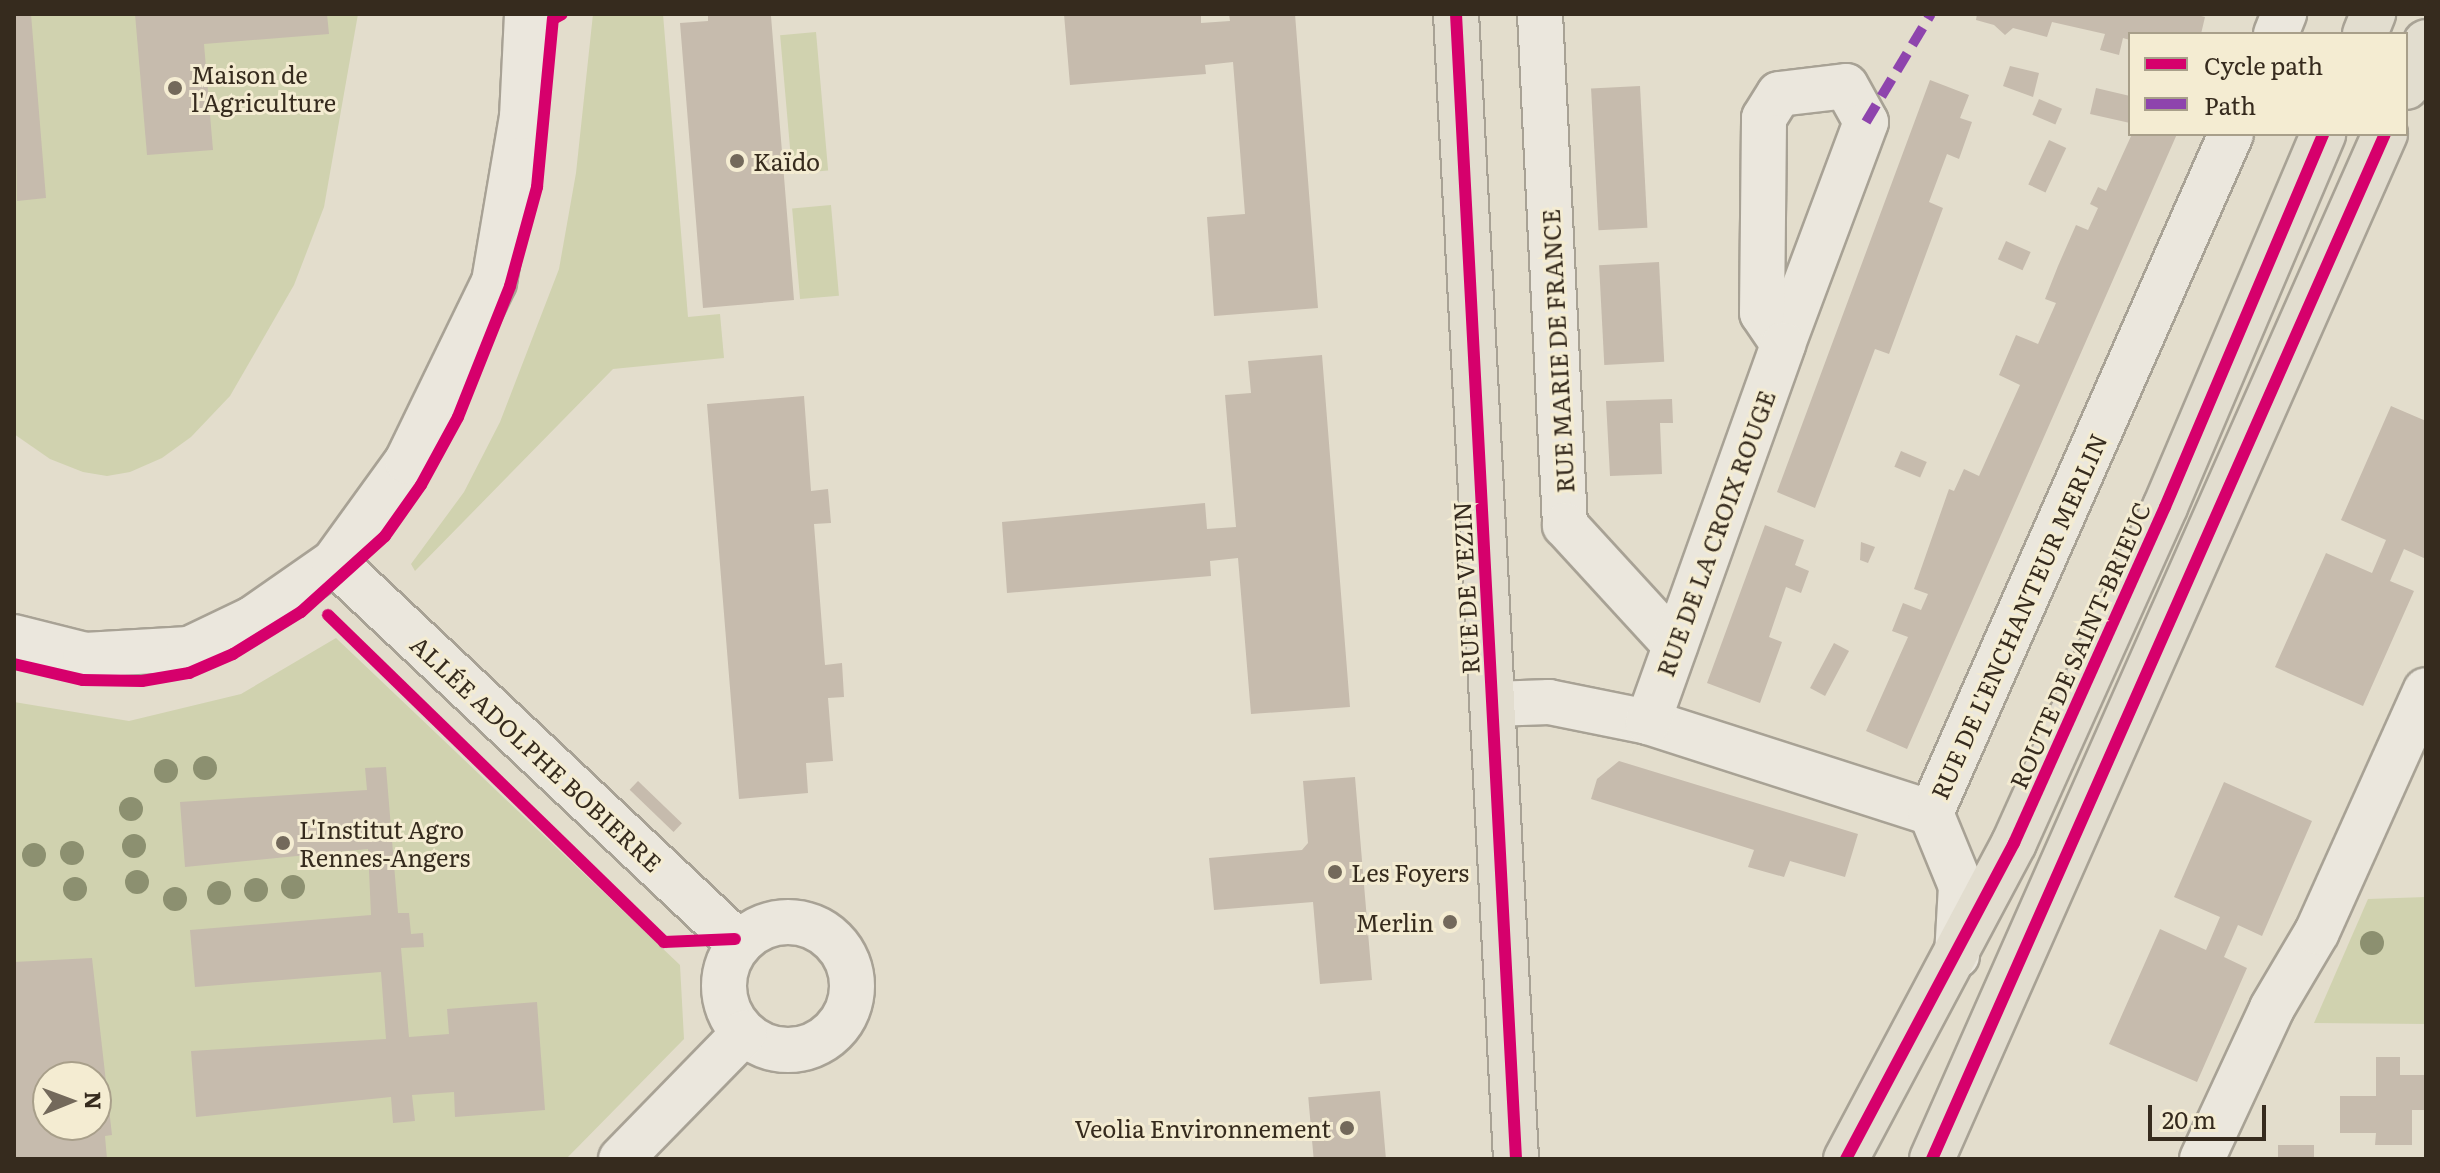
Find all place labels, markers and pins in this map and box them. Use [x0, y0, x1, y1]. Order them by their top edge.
place label: Maison de l'Agriculture [191, 60, 336, 116]
marker: Maison de l'Agriculture [166, 79, 184, 97]
place label: Kaïdo [753, 147, 820, 175]
marker: Kaïdo [728, 152, 746, 170]
place label: L'Institut Agro Rennes-Angers [299, 815, 470, 871]
marker: L'Institut Agro Rennes-Angers [274, 834, 292, 852]
place label: Les Foyers [1351, 858, 1469, 886]
marker: Les Foyers [1326, 863, 1344, 881]
place label: Merlin [1355, 908, 1434, 936]
marker: Merlin [1441, 913, 1459, 931]
place label: Veolia Environnement [1075, 1114, 1331, 1142]
marker: Veolia Environnement [1338, 1119, 1356, 1137]

